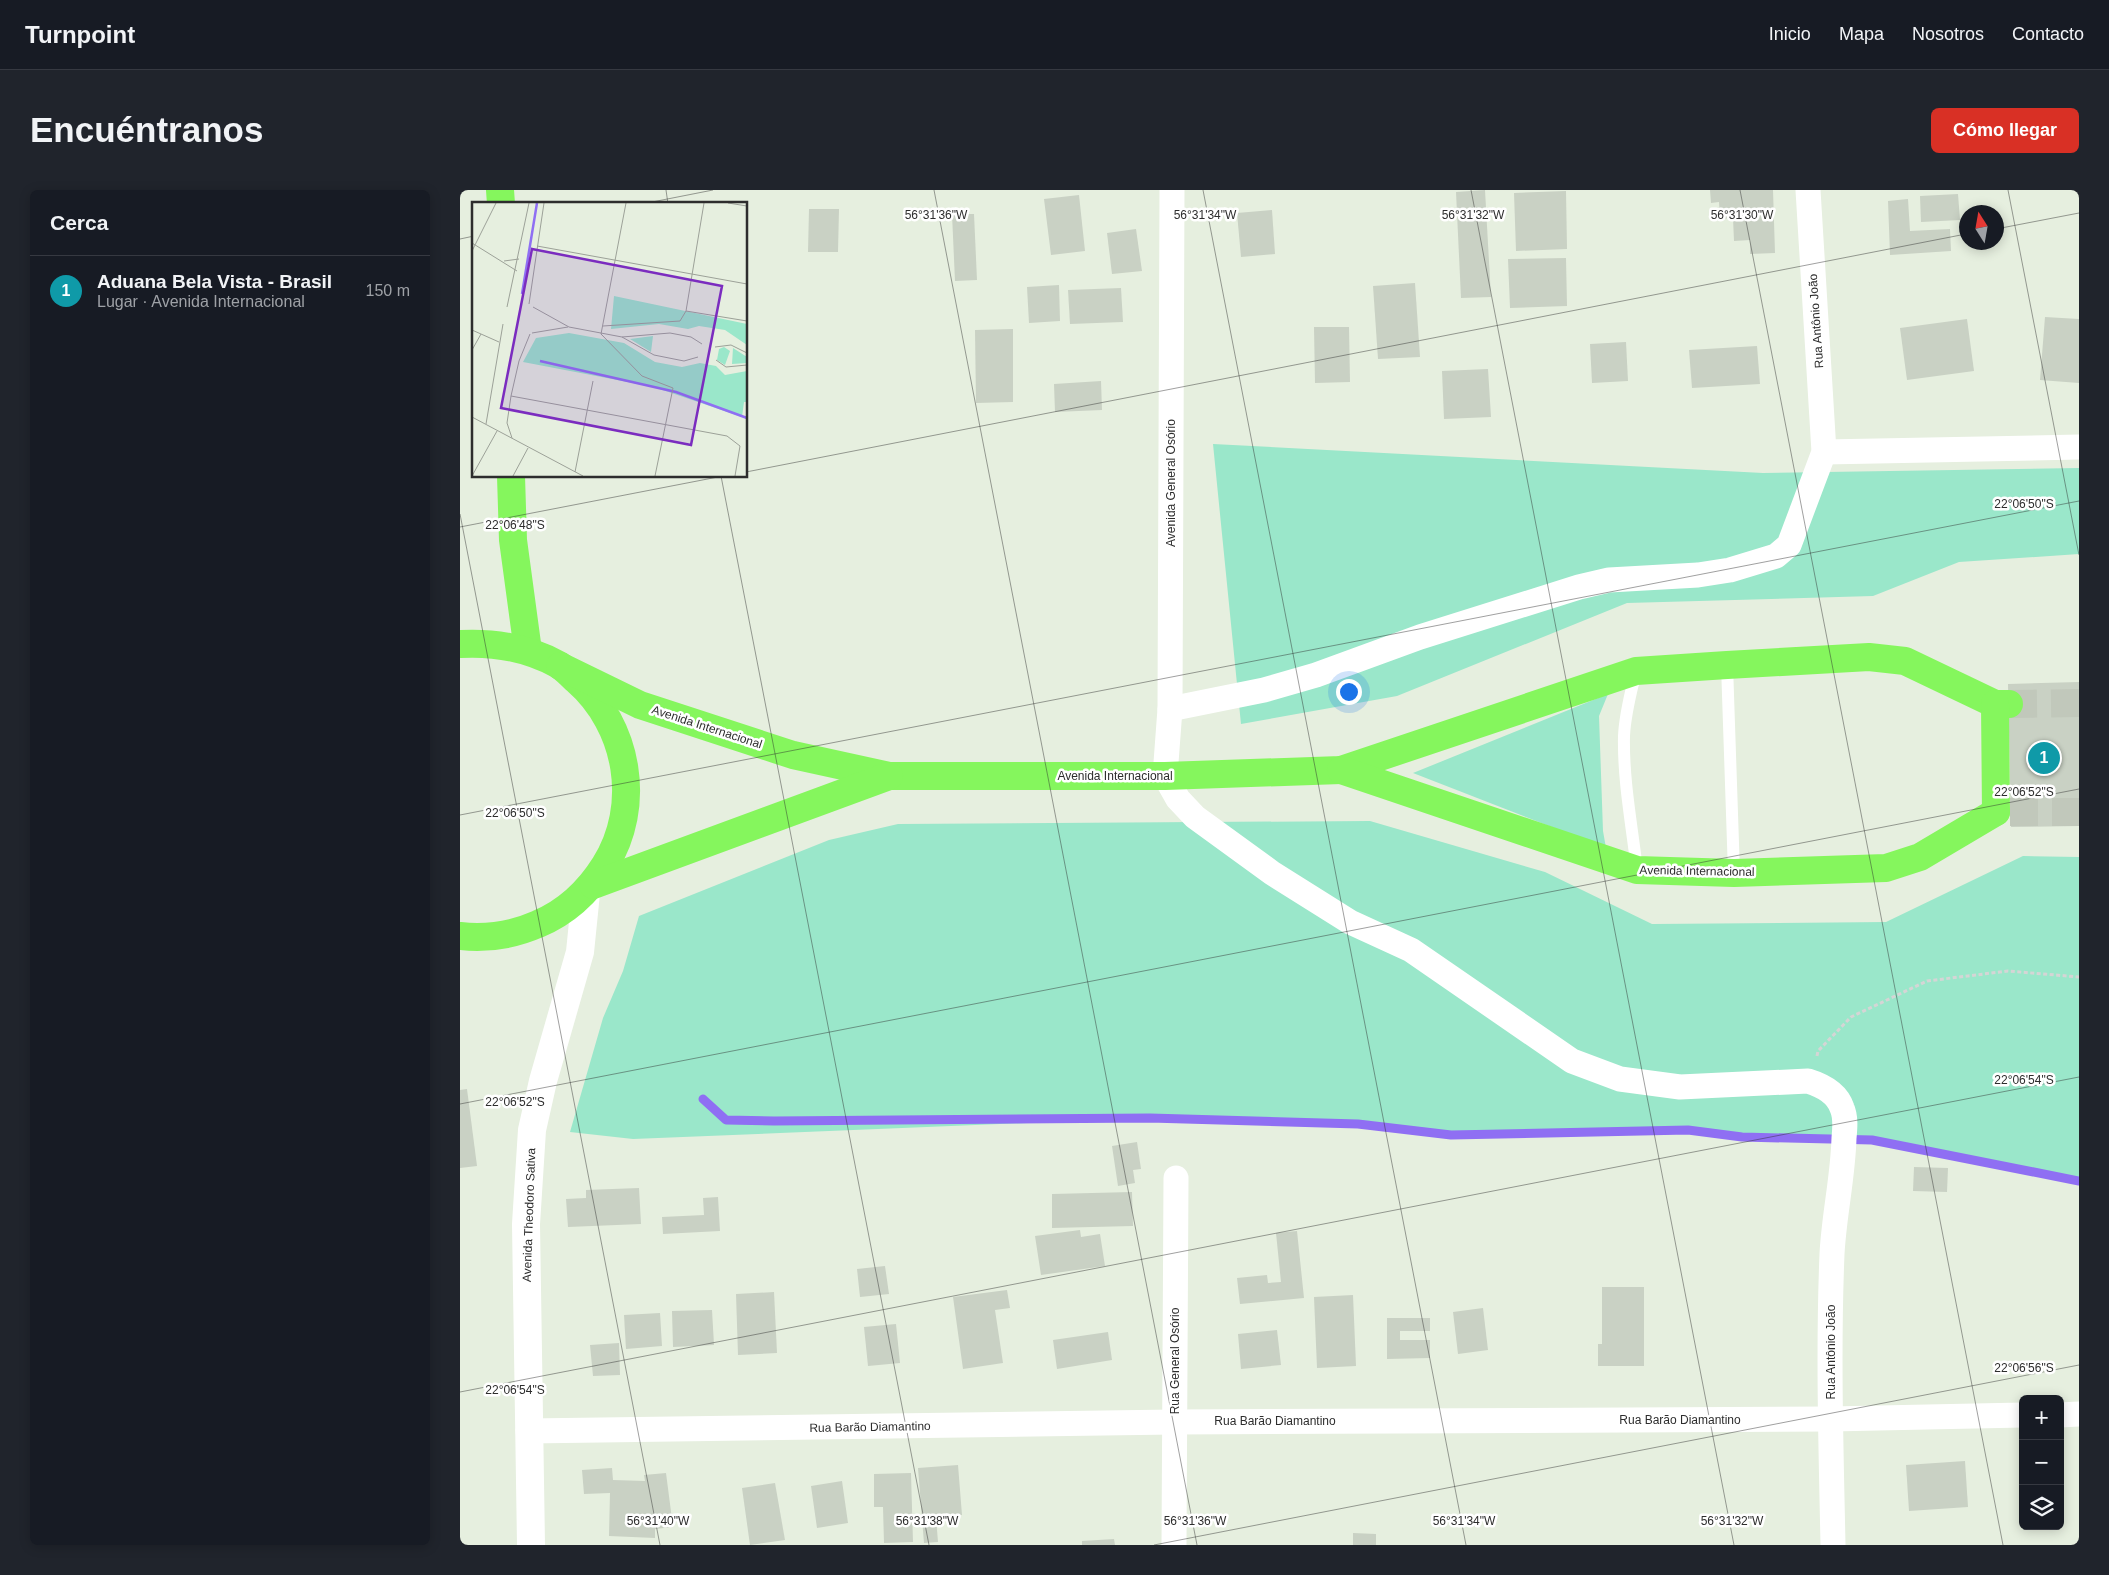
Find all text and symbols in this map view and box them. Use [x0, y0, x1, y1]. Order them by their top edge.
text: Turnpoint [25, 21, 135, 48]
text: Inicio [1769, 24, 1811, 44]
text: Mapa [1839, 24, 1884, 44]
text: Nosotros [1912, 24, 1984, 44]
text: Contacto [2012, 24, 2084, 44]
button: Cómo llegar [1931, 108, 2079, 153]
text: Encuéntranos [30, 110, 263, 149]
inset map [472, 202, 748, 478]
north arrow [1959, 205, 2004, 250]
text: 56°31'36"W [905, 208, 968, 222]
text: 56°31'34"W [1174, 208, 1237, 222]
text: 56°31'32"W [1442, 208, 1505, 222]
text: 56°31'30"W [1711, 208, 1774, 222]
text: Cerca [50, 211, 108, 234]
text: Aduana Bela Vista - Brasil [97, 271, 332, 292]
street label: Rua Antônio João [1806, 273, 1826, 369]
text: 1 [62, 282, 70, 299]
text: 150 m [366, 282, 410, 299]
text: Lugar · Avenida Internacional [97, 293, 305, 310]
street label: Avenida General Osório [1164, 419, 1178, 547]
text: 22°06'50"S [1994, 497, 2054, 511]
text: 22°06'48"S [485, 518, 545, 532]
your location [1336, 679, 1362, 705]
street label: Avenida Internacional [650, 703, 764, 751]
pin: 1 [2028, 739, 2060, 777]
street label: Avenida Internacional [1057, 769, 1173, 783]
text: 22°06'52"S [1994, 785, 2054, 799]
text: 22°06'50"S [485, 806, 545, 820]
street label: Avenida Internacional [1639, 863, 1755, 879]
text: 22°06'54"S [1994, 1073, 2054, 1087]
text: 22°06'52"S [485, 1095, 545, 1109]
street label: Avenida Theodoro Sativa [520, 1147, 538, 1282]
street label: Rua Antônio João [1824, 1304, 1838, 1399]
street label: Rua General Osório [1168, 1307, 1182, 1414]
text: 22°06'56"S [1994, 1361, 2054, 1375]
text: 22°06'54"S [485, 1383, 545, 1397]
map controls [2019, 1395, 2064, 1530]
button: + [2019, 1395, 2064, 1440]
street label: Rua Barão Diamantino [1619, 1413, 1741, 1427]
street label: Rua Barão Diamantino [1214, 1414, 1336, 1428]
street label: Rua Barão Diamantino [809, 1419, 931, 1435]
button: − [2019, 1440, 2064, 1485]
button: layers [2019, 1485, 2064, 1530]
text: 56°31'40"W [627, 1514, 690, 1528]
text: 56°31'38"W [896, 1514, 959, 1528]
text: 56°31'36"W [1164, 1514, 1227, 1528]
text: 56°31'34"W [1433, 1514, 1496, 1528]
text: 56°31'32"W [1701, 1514, 1764, 1528]

